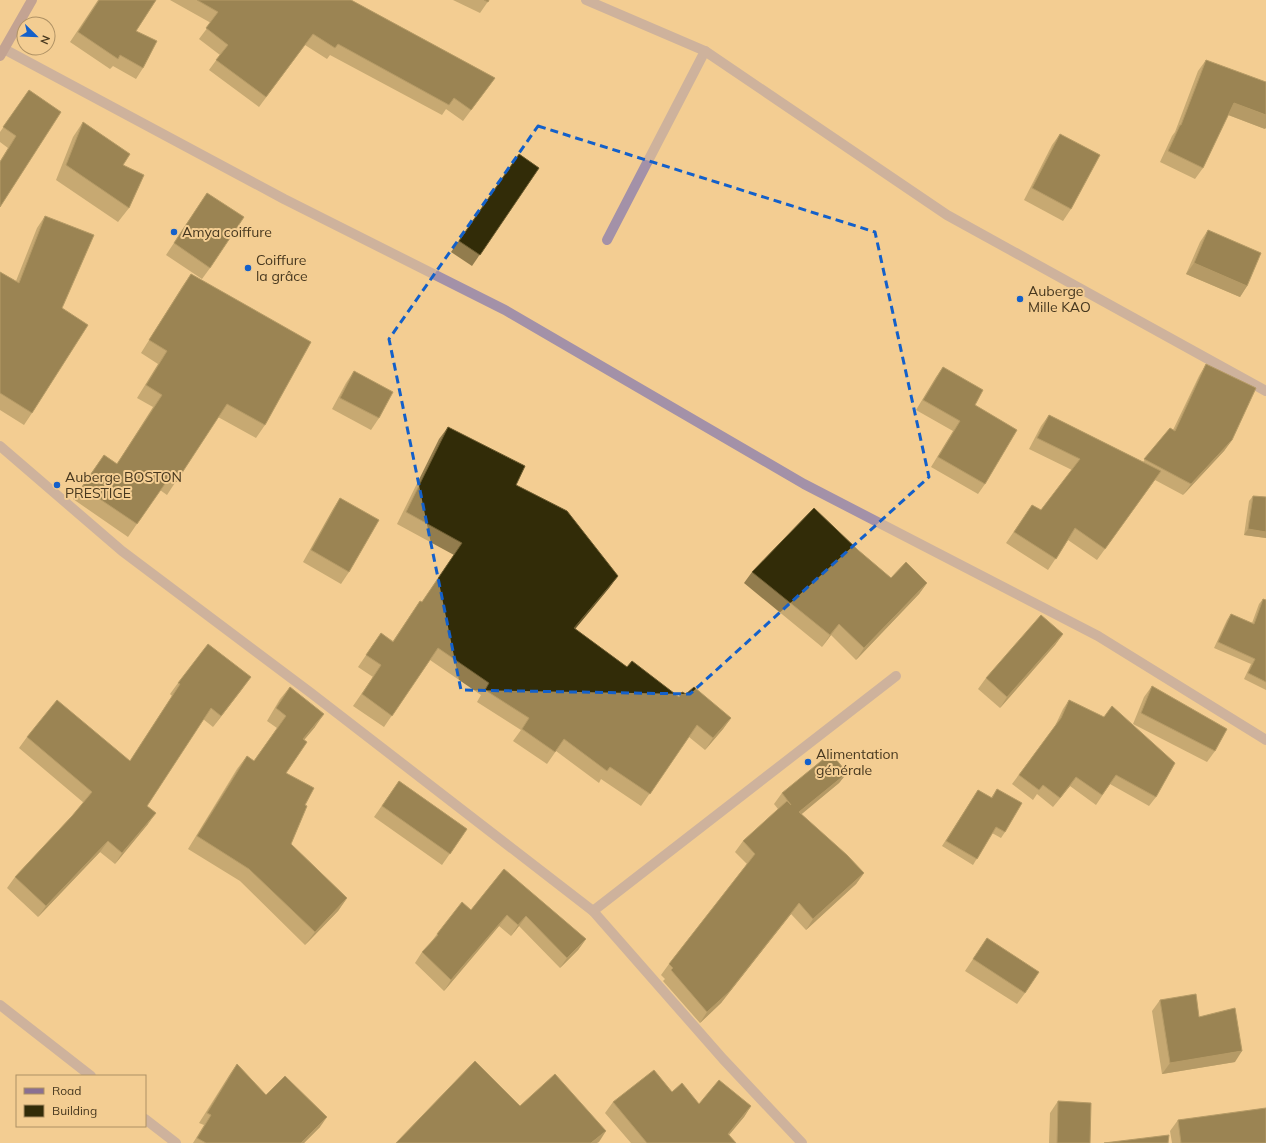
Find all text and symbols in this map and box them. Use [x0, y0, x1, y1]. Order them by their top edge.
north arrow [16, 16, 56, 56]
text: N [37, 33, 53, 46]
place label: Amya coiffure [182, 223, 272, 241]
marker: Amya coiffure [169, 227, 179, 237]
place label: Coiffure la grâce [256, 251, 308, 285]
marker: Coiffure la grâce [243, 263, 253, 273]
place label: Auberge Mille KAO [1028, 282, 1091, 316]
marker: Auberge Mille KAO [1015, 294, 1025, 304]
place label: Auberge BOSTON PRESTIGE [65, 468, 182, 502]
marker: Auberge BOSTON PRESTIGE [52, 480, 62, 490]
place label: Alimentation générale [816, 745, 899, 779]
marker: Alimentation générale [803, 757, 813, 767]
legend [16, 1075, 146, 1127]
text: Road [52, 1083, 81, 1098]
text: Building [52, 1103, 97, 1118]

